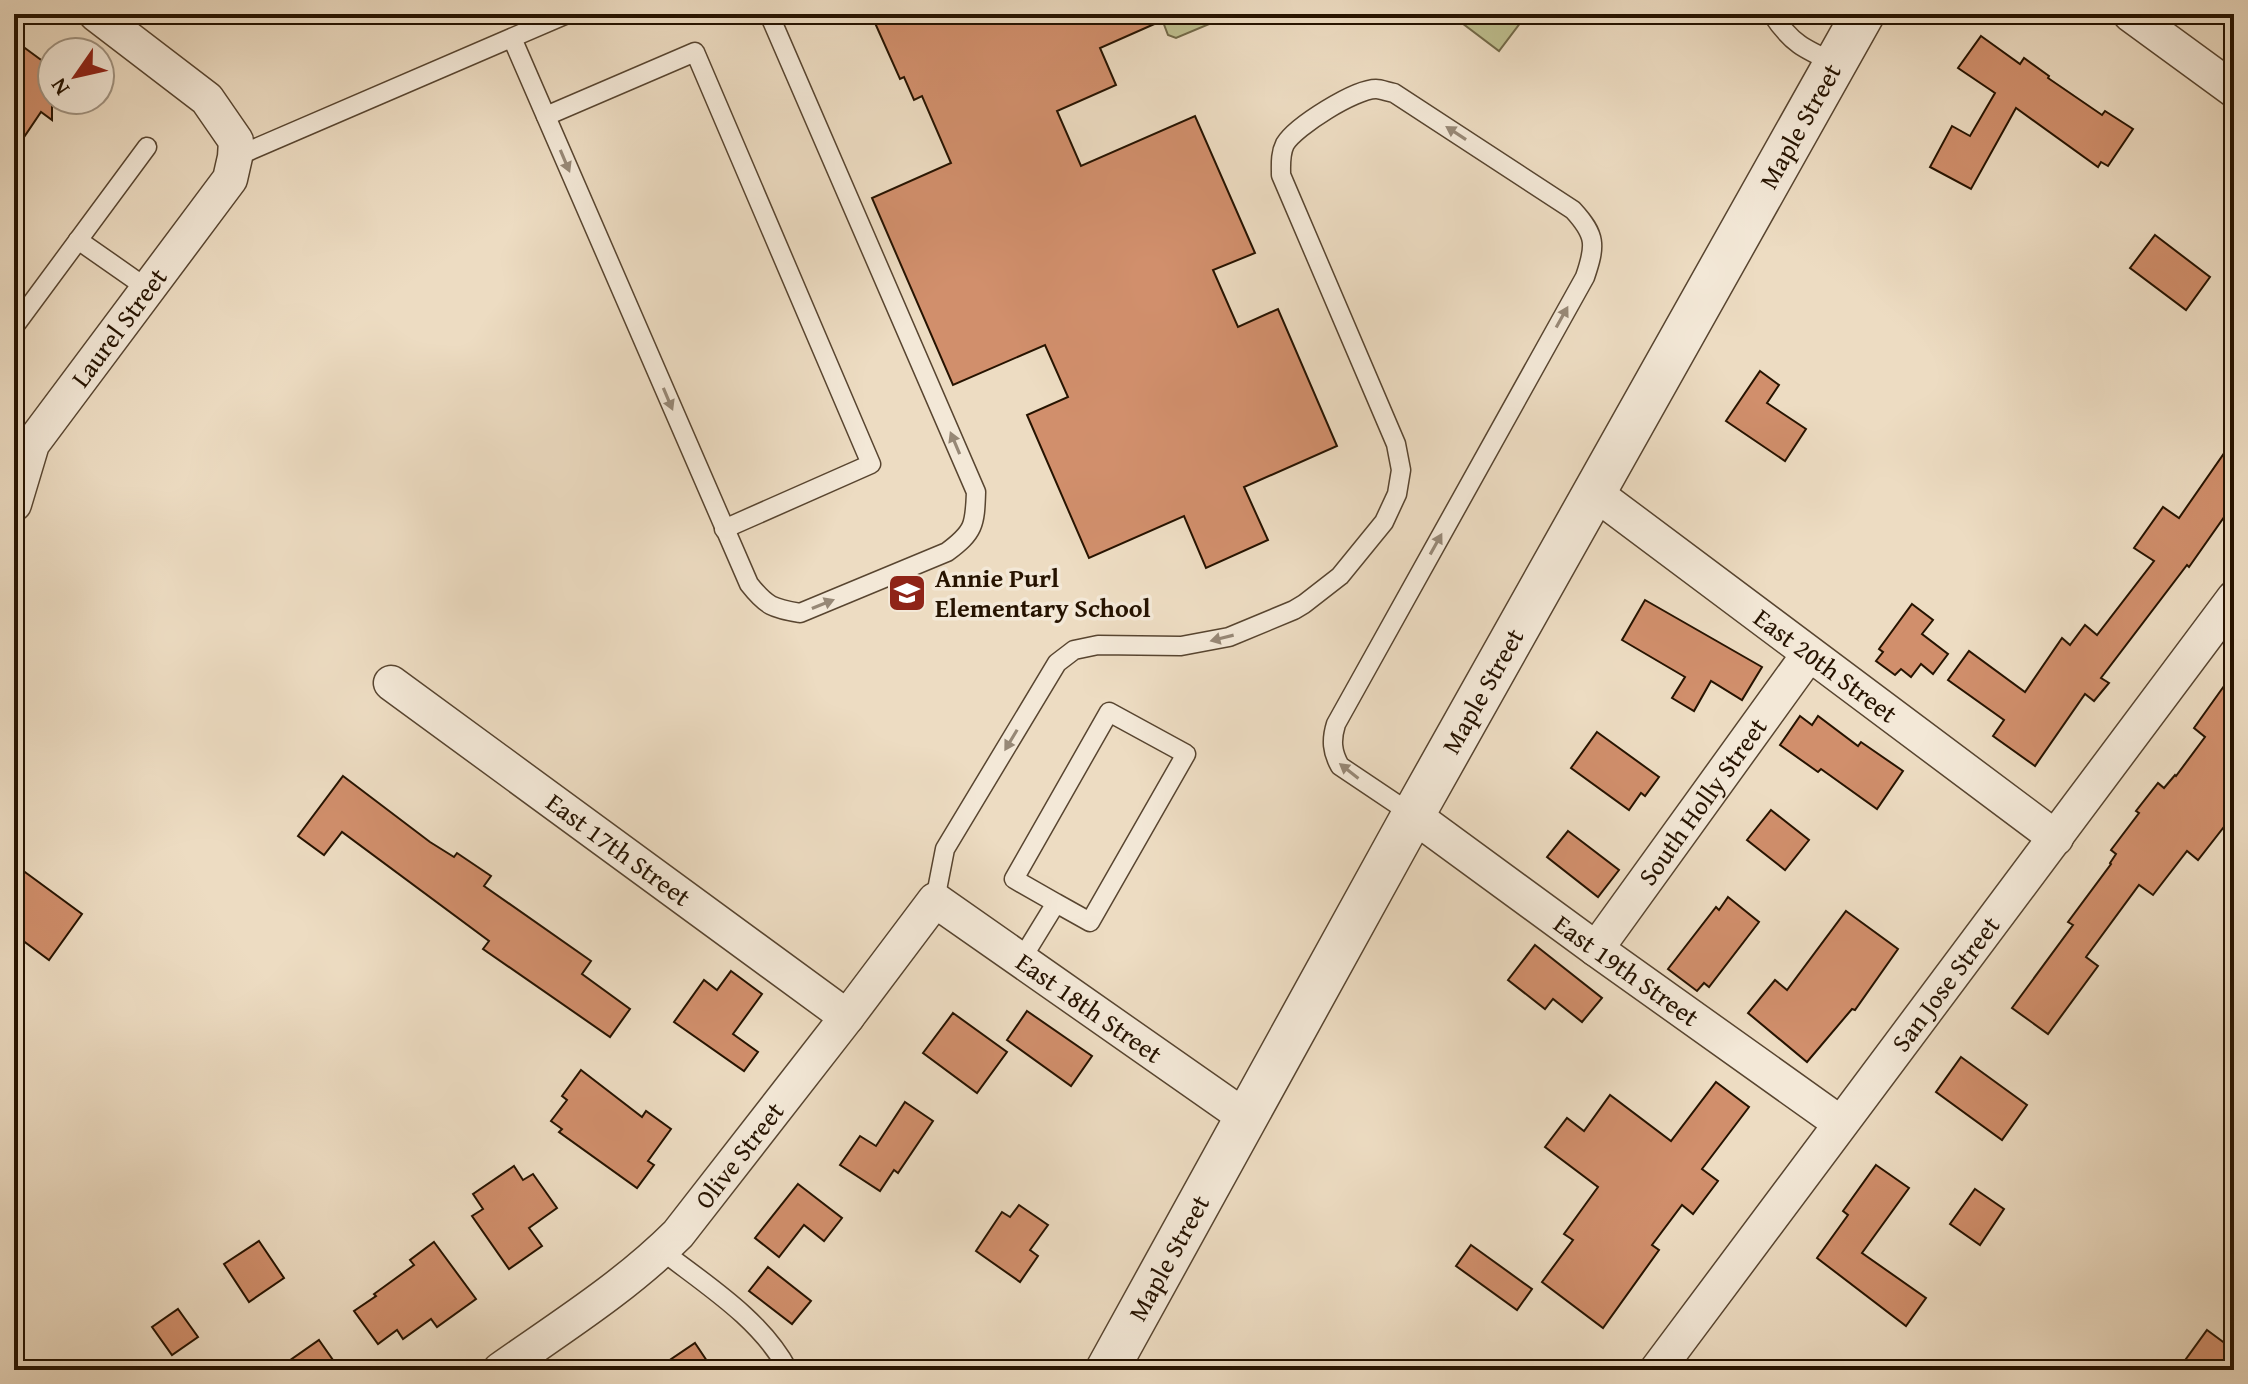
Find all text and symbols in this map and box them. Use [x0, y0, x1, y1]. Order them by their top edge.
north arrow [36, 36, 116, 116]
street label: Maple Street [1749, 56, 1851, 196]
text: N [42, 72, 77, 102]
one-way arrow [1445, 127, 1467, 141]
one-way arrow [559, 149, 572, 173]
street label: Laurel Street [61, 259, 176, 395]
one-way arrow [1555, 306, 1569, 328]
one-way arrow [662, 388, 675, 411]
one-way arrow [948, 431, 962, 455]
one-way arrow [1429, 533, 1443, 555]
place label: Annie Purl Elementary School [935, 558, 1151, 627]
school or university icon: Annie Purl Elementary School [886, 572, 928, 614]
one-way arrow [811, 597, 835, 610]
street label: East 20th Street [1746, 598, 1906, 732]
street label: Maple Street [1431, 621, 1533, 761]
one-way arrow [1209, 632, 1234, 644]
street label: South Holly Street [1628, 709, 1776, 893]
one-way arrow [1004, 729, 1018, 751]
one-way arrow [1339, 763, 1359, 779]
street label: East 17th Street [538, 783, 699, 916]
street label: East 19th Street [1546, 904, 1708, 1036]
street label: San Jose Street [1881, 908, 2009, 1060]
street label: East 18th Street [1008, 942, 1171, 1073]
street label: Olive Street [685, 1093, 793, 1217]
street label: Maple Street [1118, 1188, 1219, 1328]

